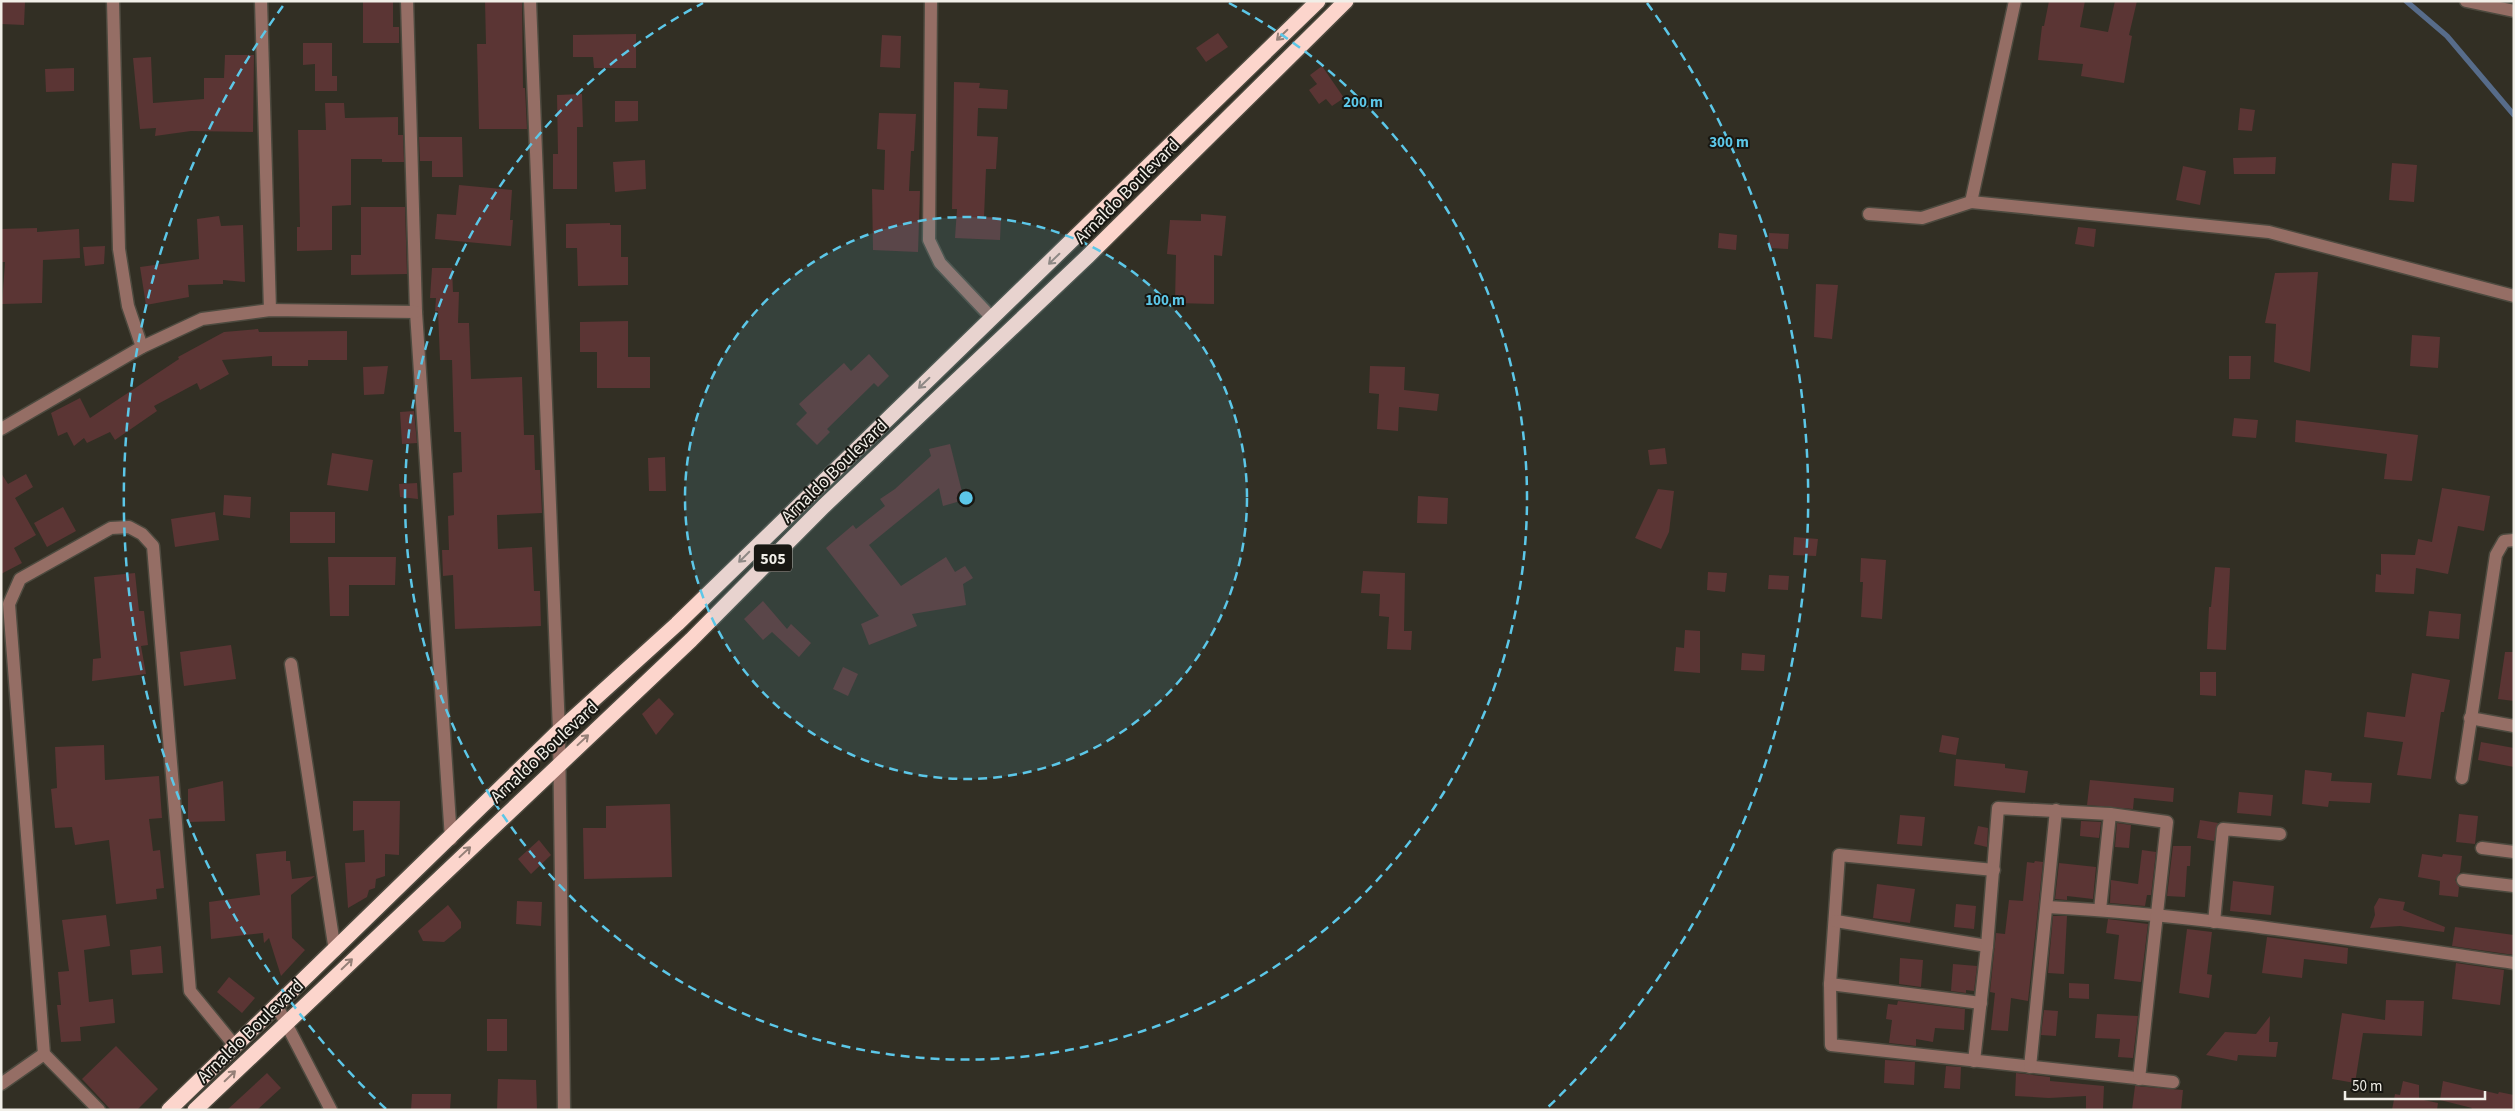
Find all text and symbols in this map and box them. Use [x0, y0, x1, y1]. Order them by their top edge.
one-way arrow [1276, 29, 1289, 41]
text: 200 m [1343, 92, 1383, 113]
text: 300 m [1709, 132, 1749, 153]
street label: Arnaldo Boulevard [1069, 133, 1186, 250]
one-way arrow [1048, 253, 1060, 265]
text: 100 m [1145, 290, 1185, 311]
one-way arrow [917, 377, 930, 389]
street label: Arnaldo Boulevard [775, 414, 893, 529]
centre of rings [957, 489, 975, 507]
road number: 505 [754, 544, 792, 572]
one-way arrow [738, 551, 750, 564]
street label: Arnaldo Boulevard [485, 696, 604, 809]
one-way arrow [577, 734, 590, 746]
one-way arrow [459, 846, 472, 858]
one-way arrow [341, 958, 354, 970]
street label: Arnaldo Boulevard [191, 974, 309, 1089]
scale bar [2345, 1068, 2485, 1100]
one-way arrow [223, 1070, 236, 1082]
text: 50 m [2352, 1076, 2382, 1097]

